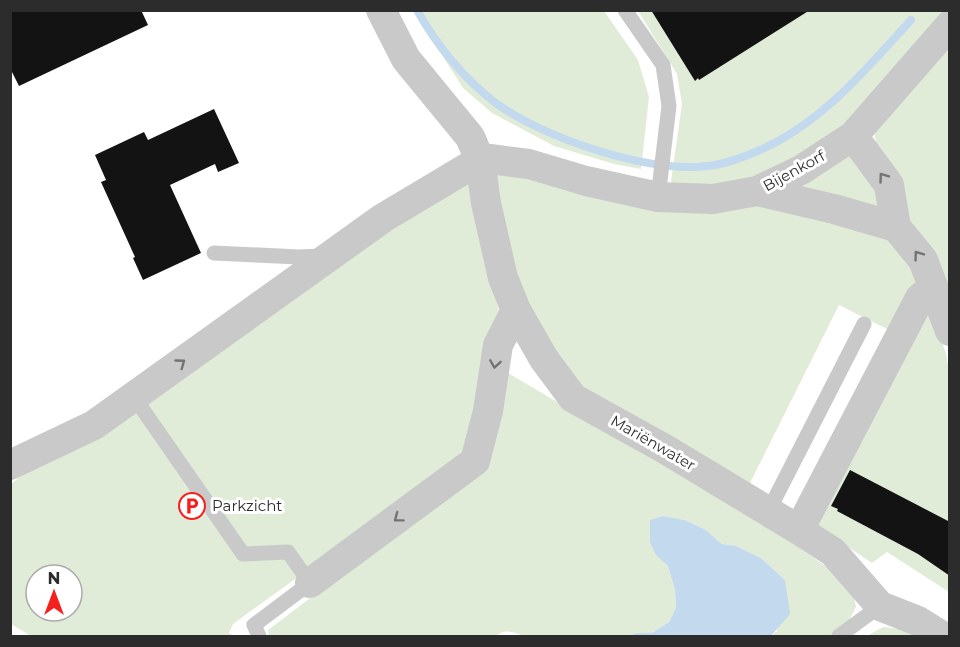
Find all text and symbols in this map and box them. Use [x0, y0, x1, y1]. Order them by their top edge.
street label: Bijenkorf [759, 145, 829, 195]
one-way arrow [880, 173, 891, 184]
one-way arrow [914, 251, 925, 262]
one-way arrow [175, 359, 186, 370]
one-way arrow [490, 359, 502, 368]
street label: Mariënwater [607, 411, 699, 474]
parking icon: Parkzicht [177, 491, 207, 521]
place label: Parkzicht [212, 496, 282, 515]
one-way arrow [394, 511, 405, 522]
north arrow [24, 563, 84, 623]
text: N [48, 569, 60, 588]

